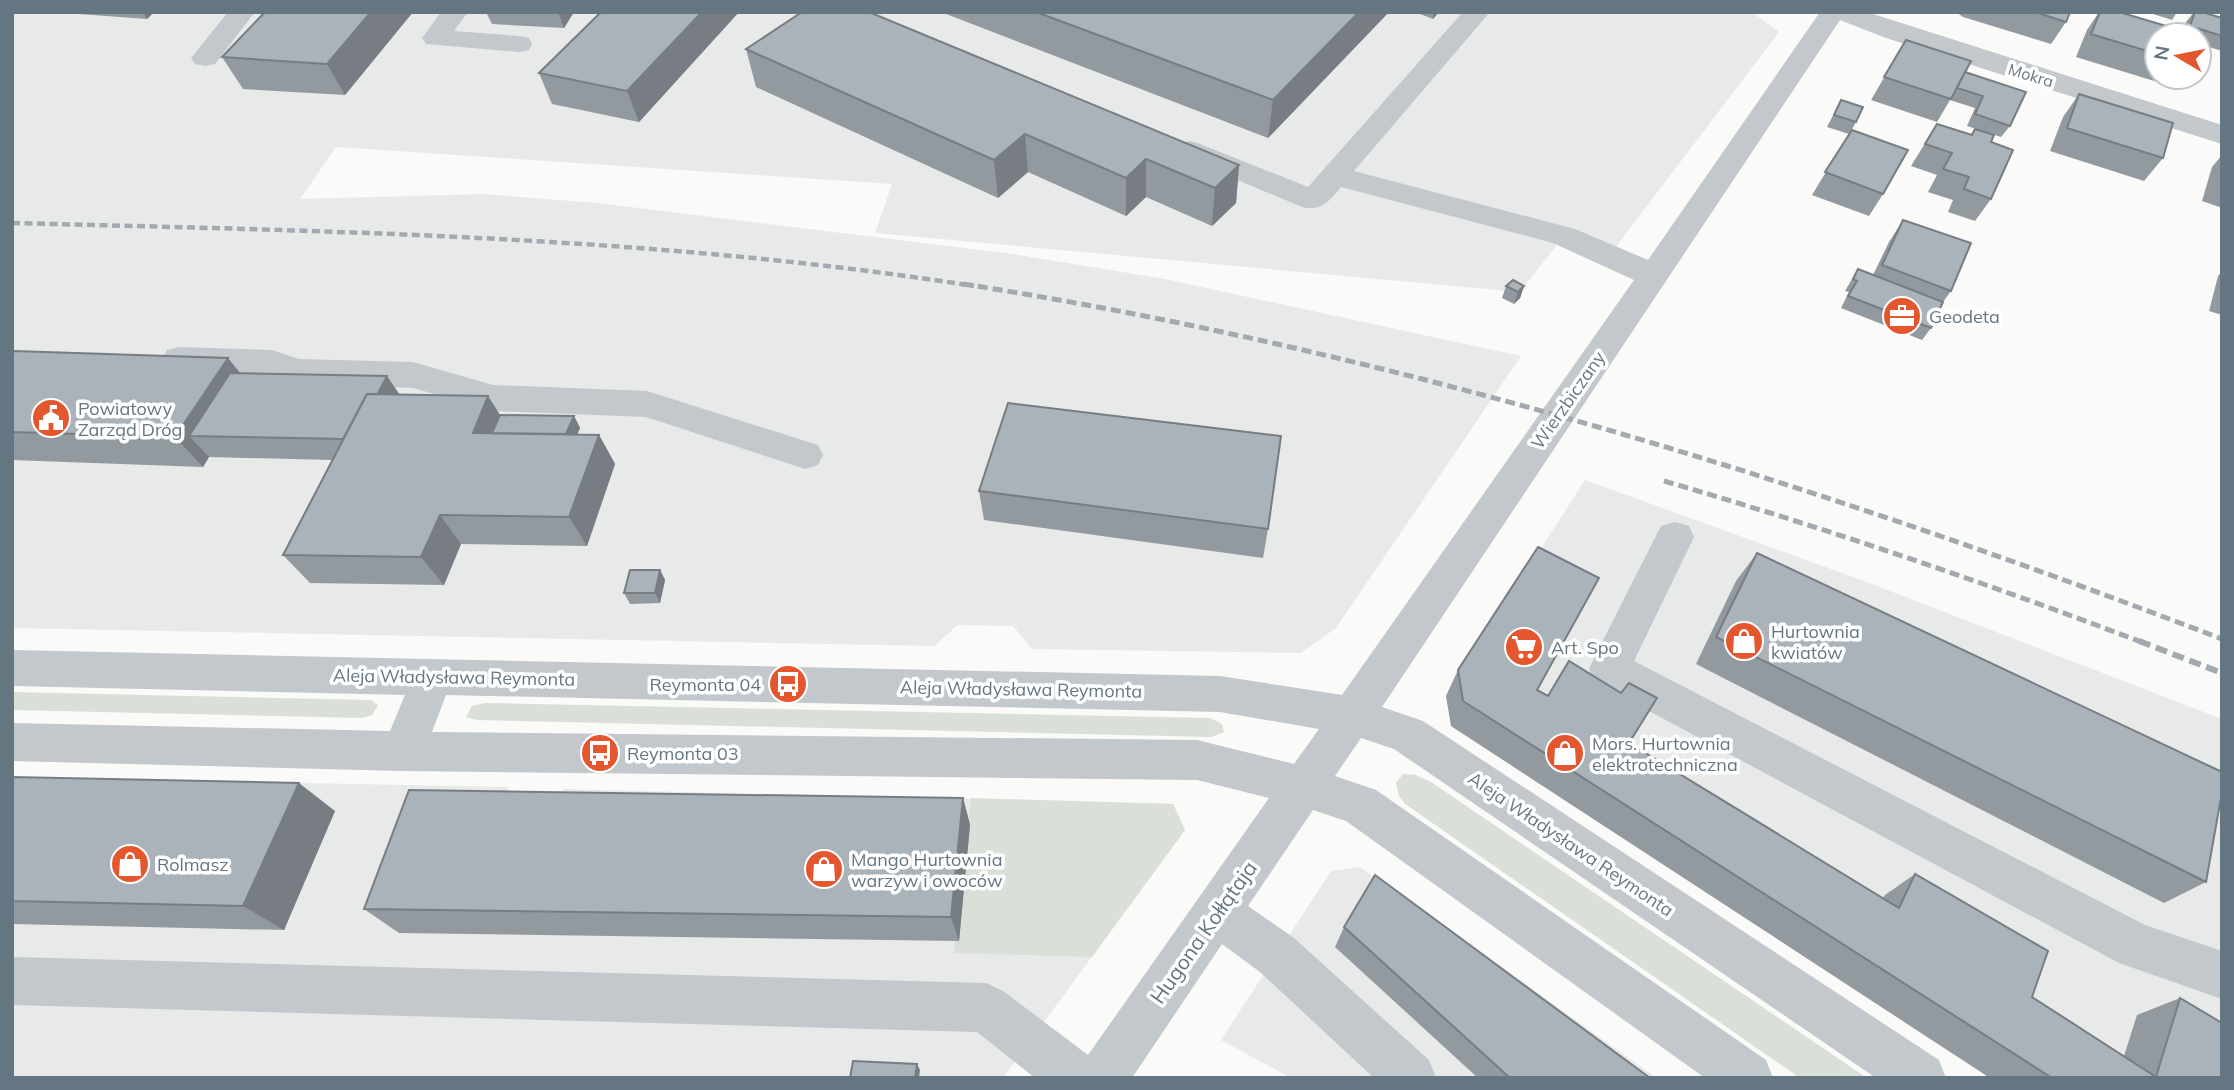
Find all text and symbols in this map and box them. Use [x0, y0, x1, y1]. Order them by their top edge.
north arrow [2143, 21, 2213, 91]
text: N [2148, 44, 2174, 62]
street label: Mokra [2006, 59, 2056, 91]
office icon: Geodeta [1881, 295, 1923, 337]
place label: Geodeta [1929, 305, 2000, 328]
street label: Wierzbiczany [1526, 346, 1610, 453]
public building icon: Powiatowy Zarząd Dróg [30, 397, 72, 439]
place label: Powiatowy Zarząd Dróg [78, 397, 182, 441]
shop icon: Hurtownia kwiatów [1723, 620, 1765, 662]
place label: Hurtownia kwiatów [1771, 620, 1860, 664]
supermarket icon: Art. Spo [1503, 626, 1545, 668]
place label: Art. Spo [1551, 636, 1619, 659]
street label: Aleja Władysława Reymonta [333, 663, 575, 691]
bus stop icon: Reymonta 04 [767, 663, 809, 705]
place label: Reymonta 04 [649, 673, 761, 696]
street label: Aleja Władysława Reymonta [900, 675, 1142, 703]
bus stop icon: Reymonta 03 [579, 732, 621, 774]
shop icon: Mors. Hurtownia elektrotechniczna [1544, 732, 1586, 774]
place label: Mors. Hurtownia elektrotechniczna [1592, 732, 1738, 776]
place label: Reymonta 03 [627, 742, 739, 765]
street label: Aleja Władysława Reymonta [1464, 767, 1678, 921]
shop icon: Rolmasz [109, 843, 151, 885]
shop icon: Mango Hurtownia warzyw i owoców [803, 848, 845, 890]
place label: Mango Hurtownia warzyw i owoców [851, 848, 1003, 892]
place label: Rolmasz [157, 853, 229, 876]
street label: Hugona Kołłątaja [1144, 856, 1262, 1008]

